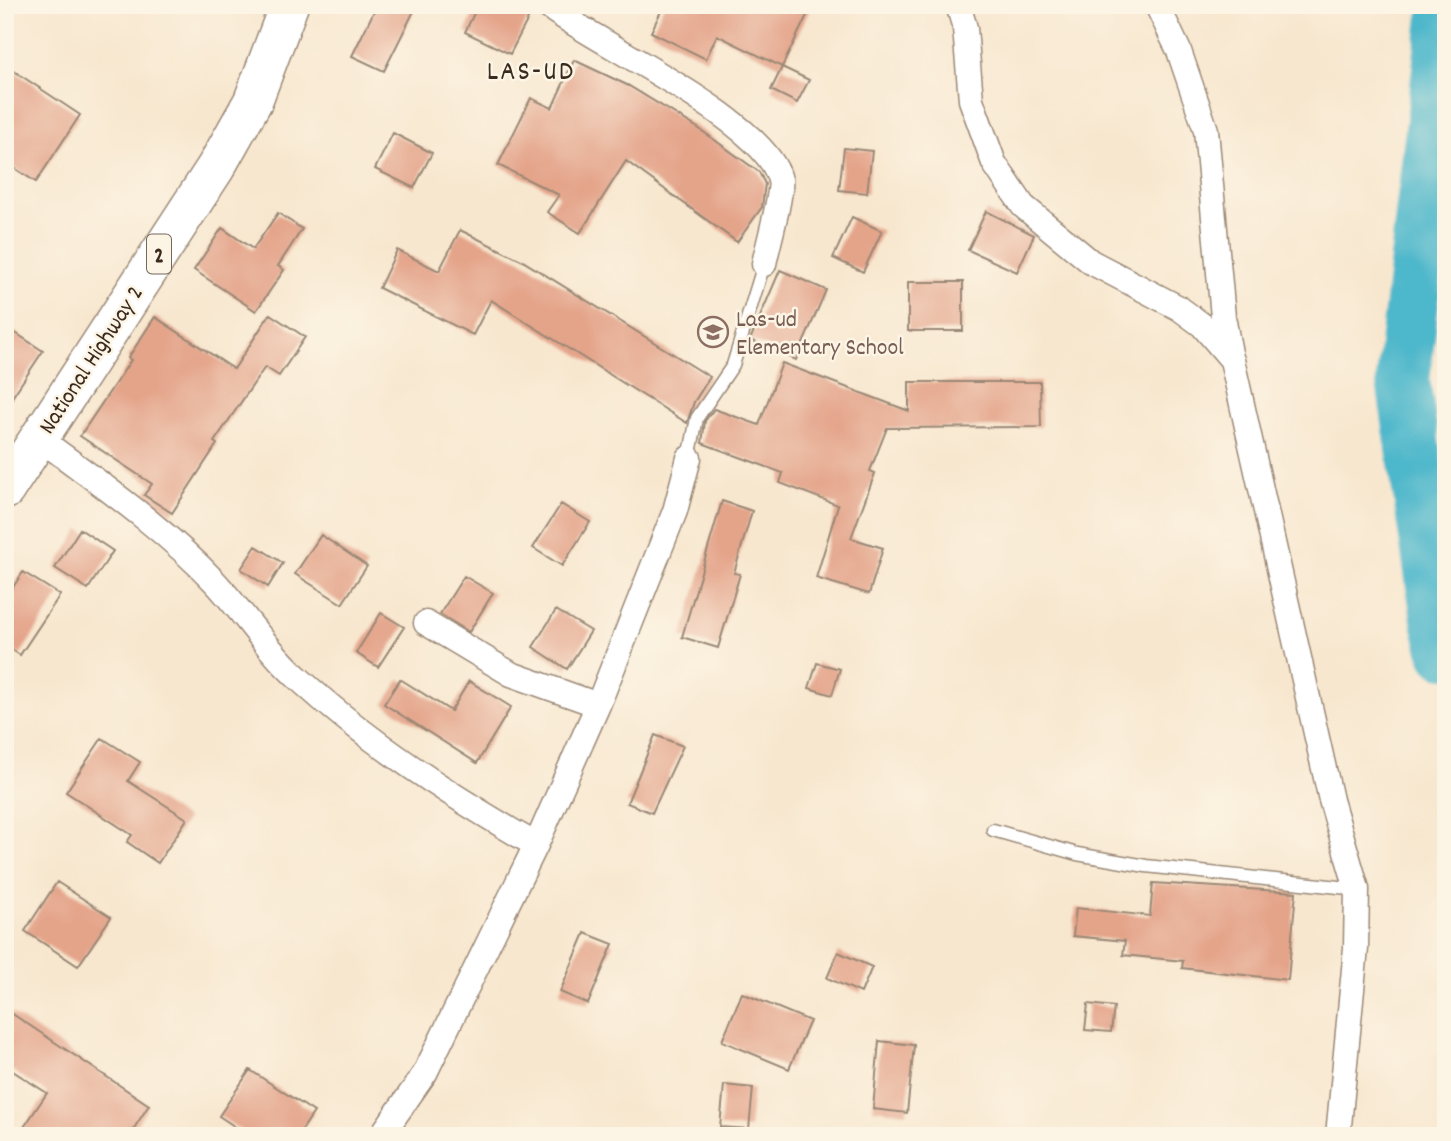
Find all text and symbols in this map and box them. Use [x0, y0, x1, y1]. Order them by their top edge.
district label: LAS-UD [487, 54, 575, 94]
road number: 2 [147, 234, 171, 274]
street label: National Highway 2 [32, 280, 153, 442]
place label: Las-ud Elementary School [736, 304, 904, 366]
school or university icon: Las-ud Elementary School [696, 315, 730, 349]

